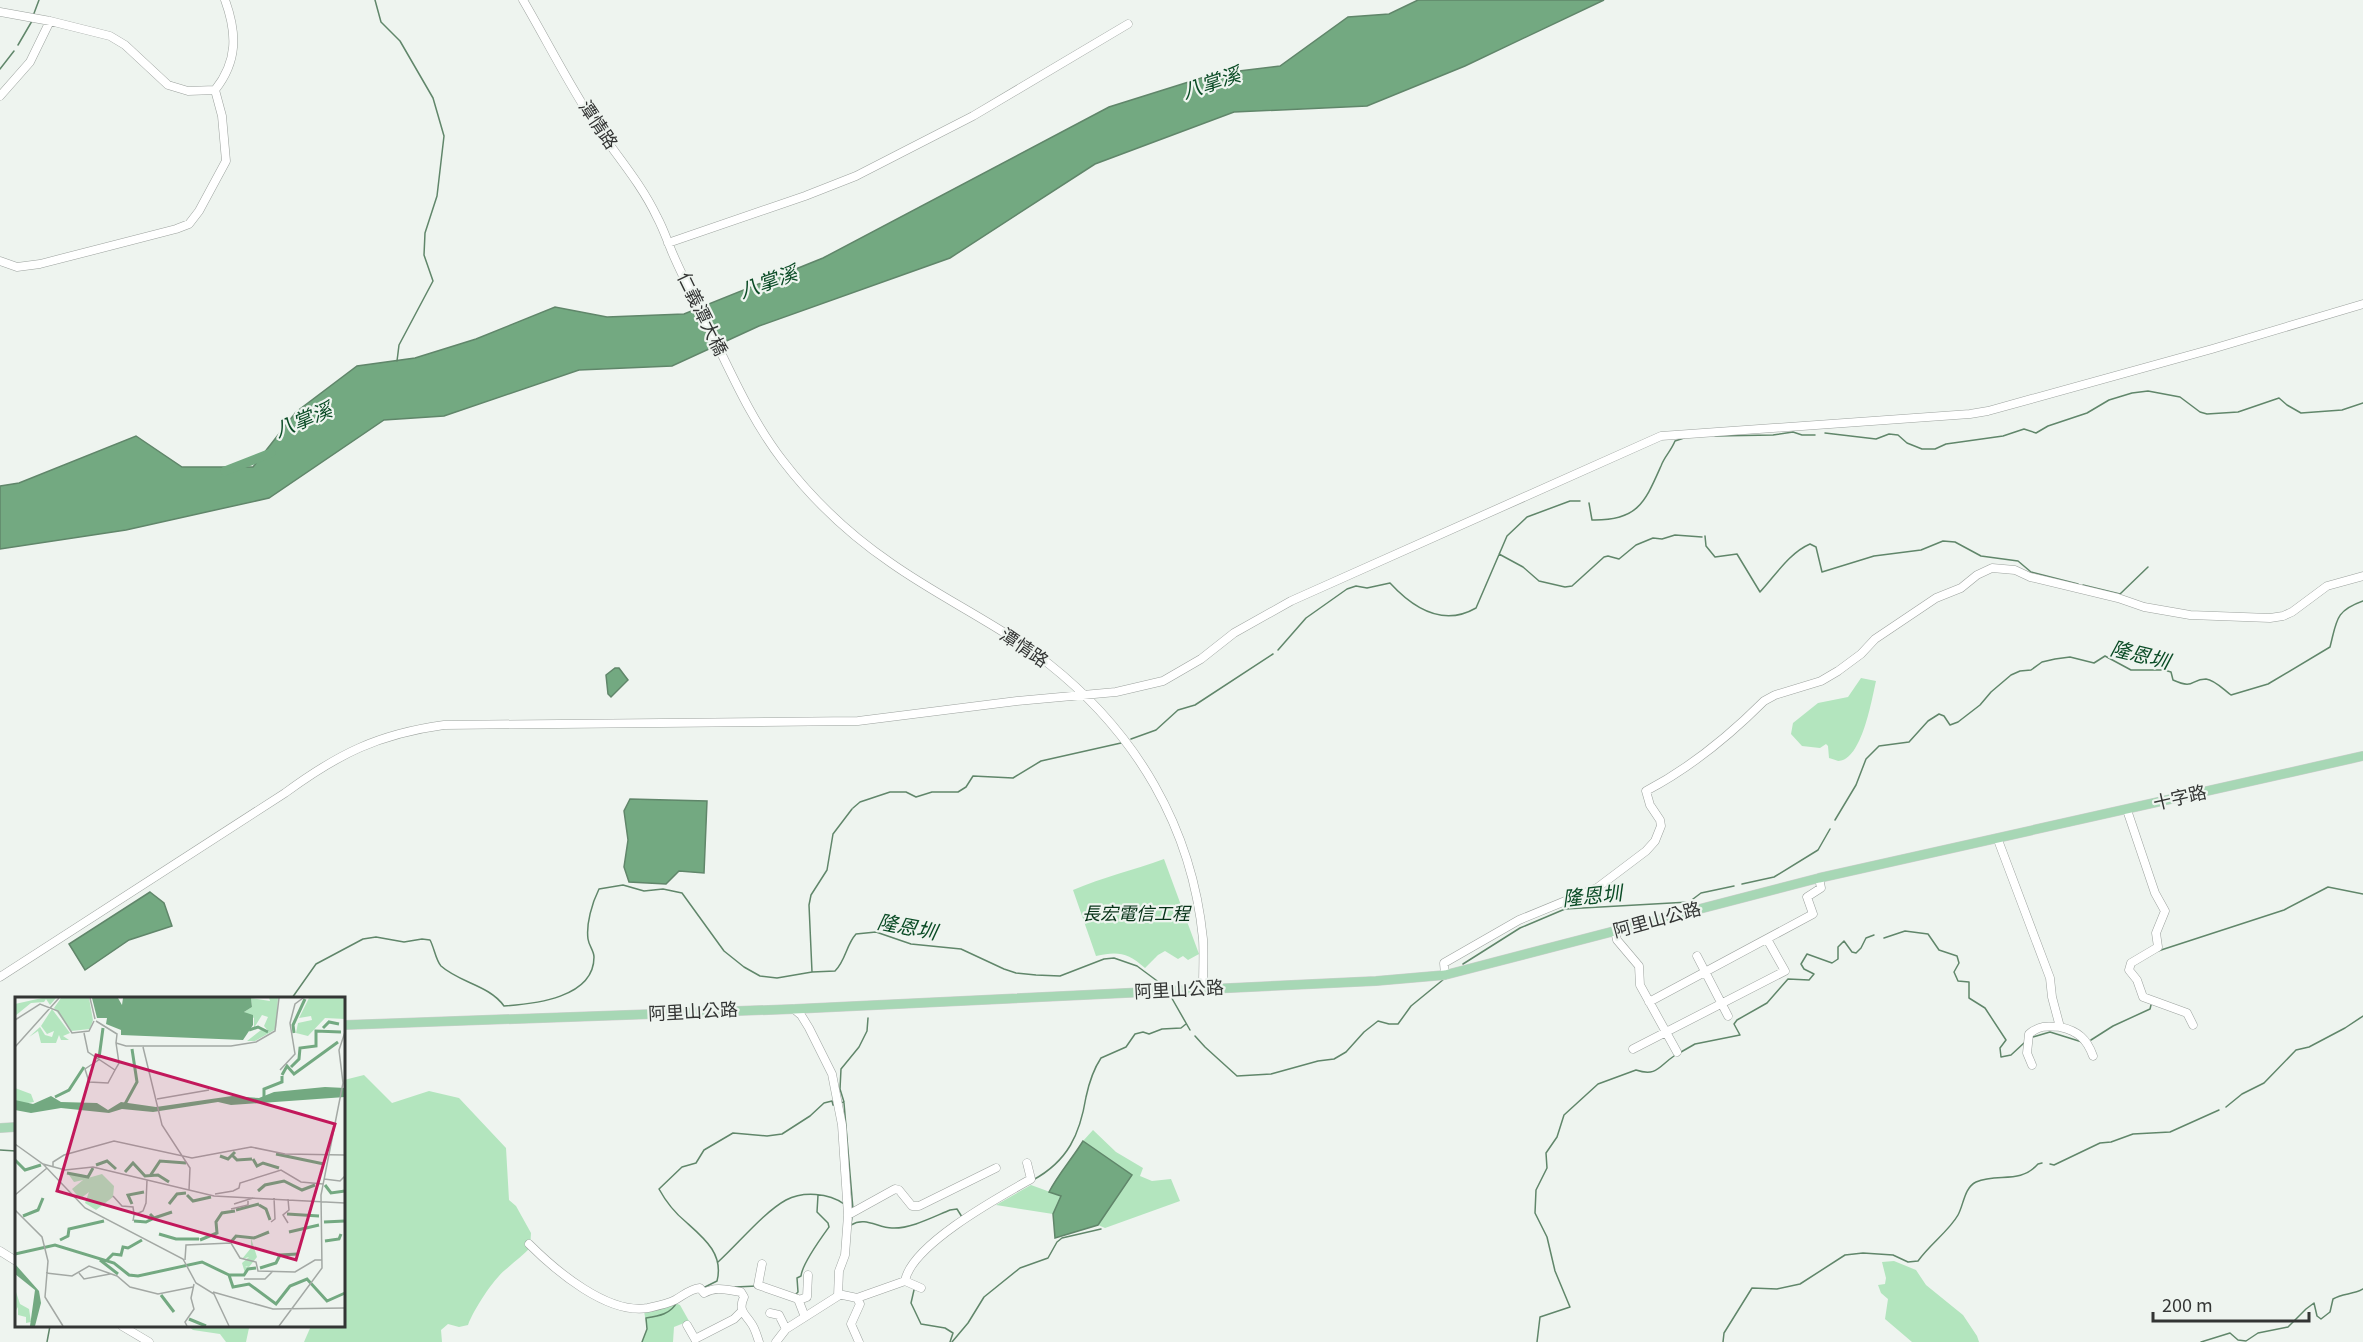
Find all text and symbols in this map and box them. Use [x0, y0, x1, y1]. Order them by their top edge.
water label: 八掌溪 [1178, 58, 1246, 105]
street label: 潭情路 [574, 94, 626, 154]
water label: 八掌溪 [734, 256, 803, 304]
street label: 仁義潭大橋 [672, 267, 735, 359]
water label: 八掌溪 [269, 393, 338, 443]
street label: 潭情路 [995, 620, 1055, 672]
water label: 隆恩圳 [2108, 632, 2176, 676]
street label: 十字路 [2150, 777, 2209, 815]
water label: 隆恩圳 [1560, 877, 1626, 912]
street label: 阿里山公路 [1610, 894, 1703, 942]
park label: 長宏電信工程 [1082, 899, 1192, 925]
water label: 隆恩圳 [875, 906, 942, 946]
street label: 阿里山公路 [1133, 973, 1225, 1003]
street label: 阿里山公路 [647, 995, 739, 1025]
inset map [15, 997, 345, 1327]
scale bar [2153, 1285, 2309, 1323]
text: 200 m [2162, 1291, 2213, 1317]

